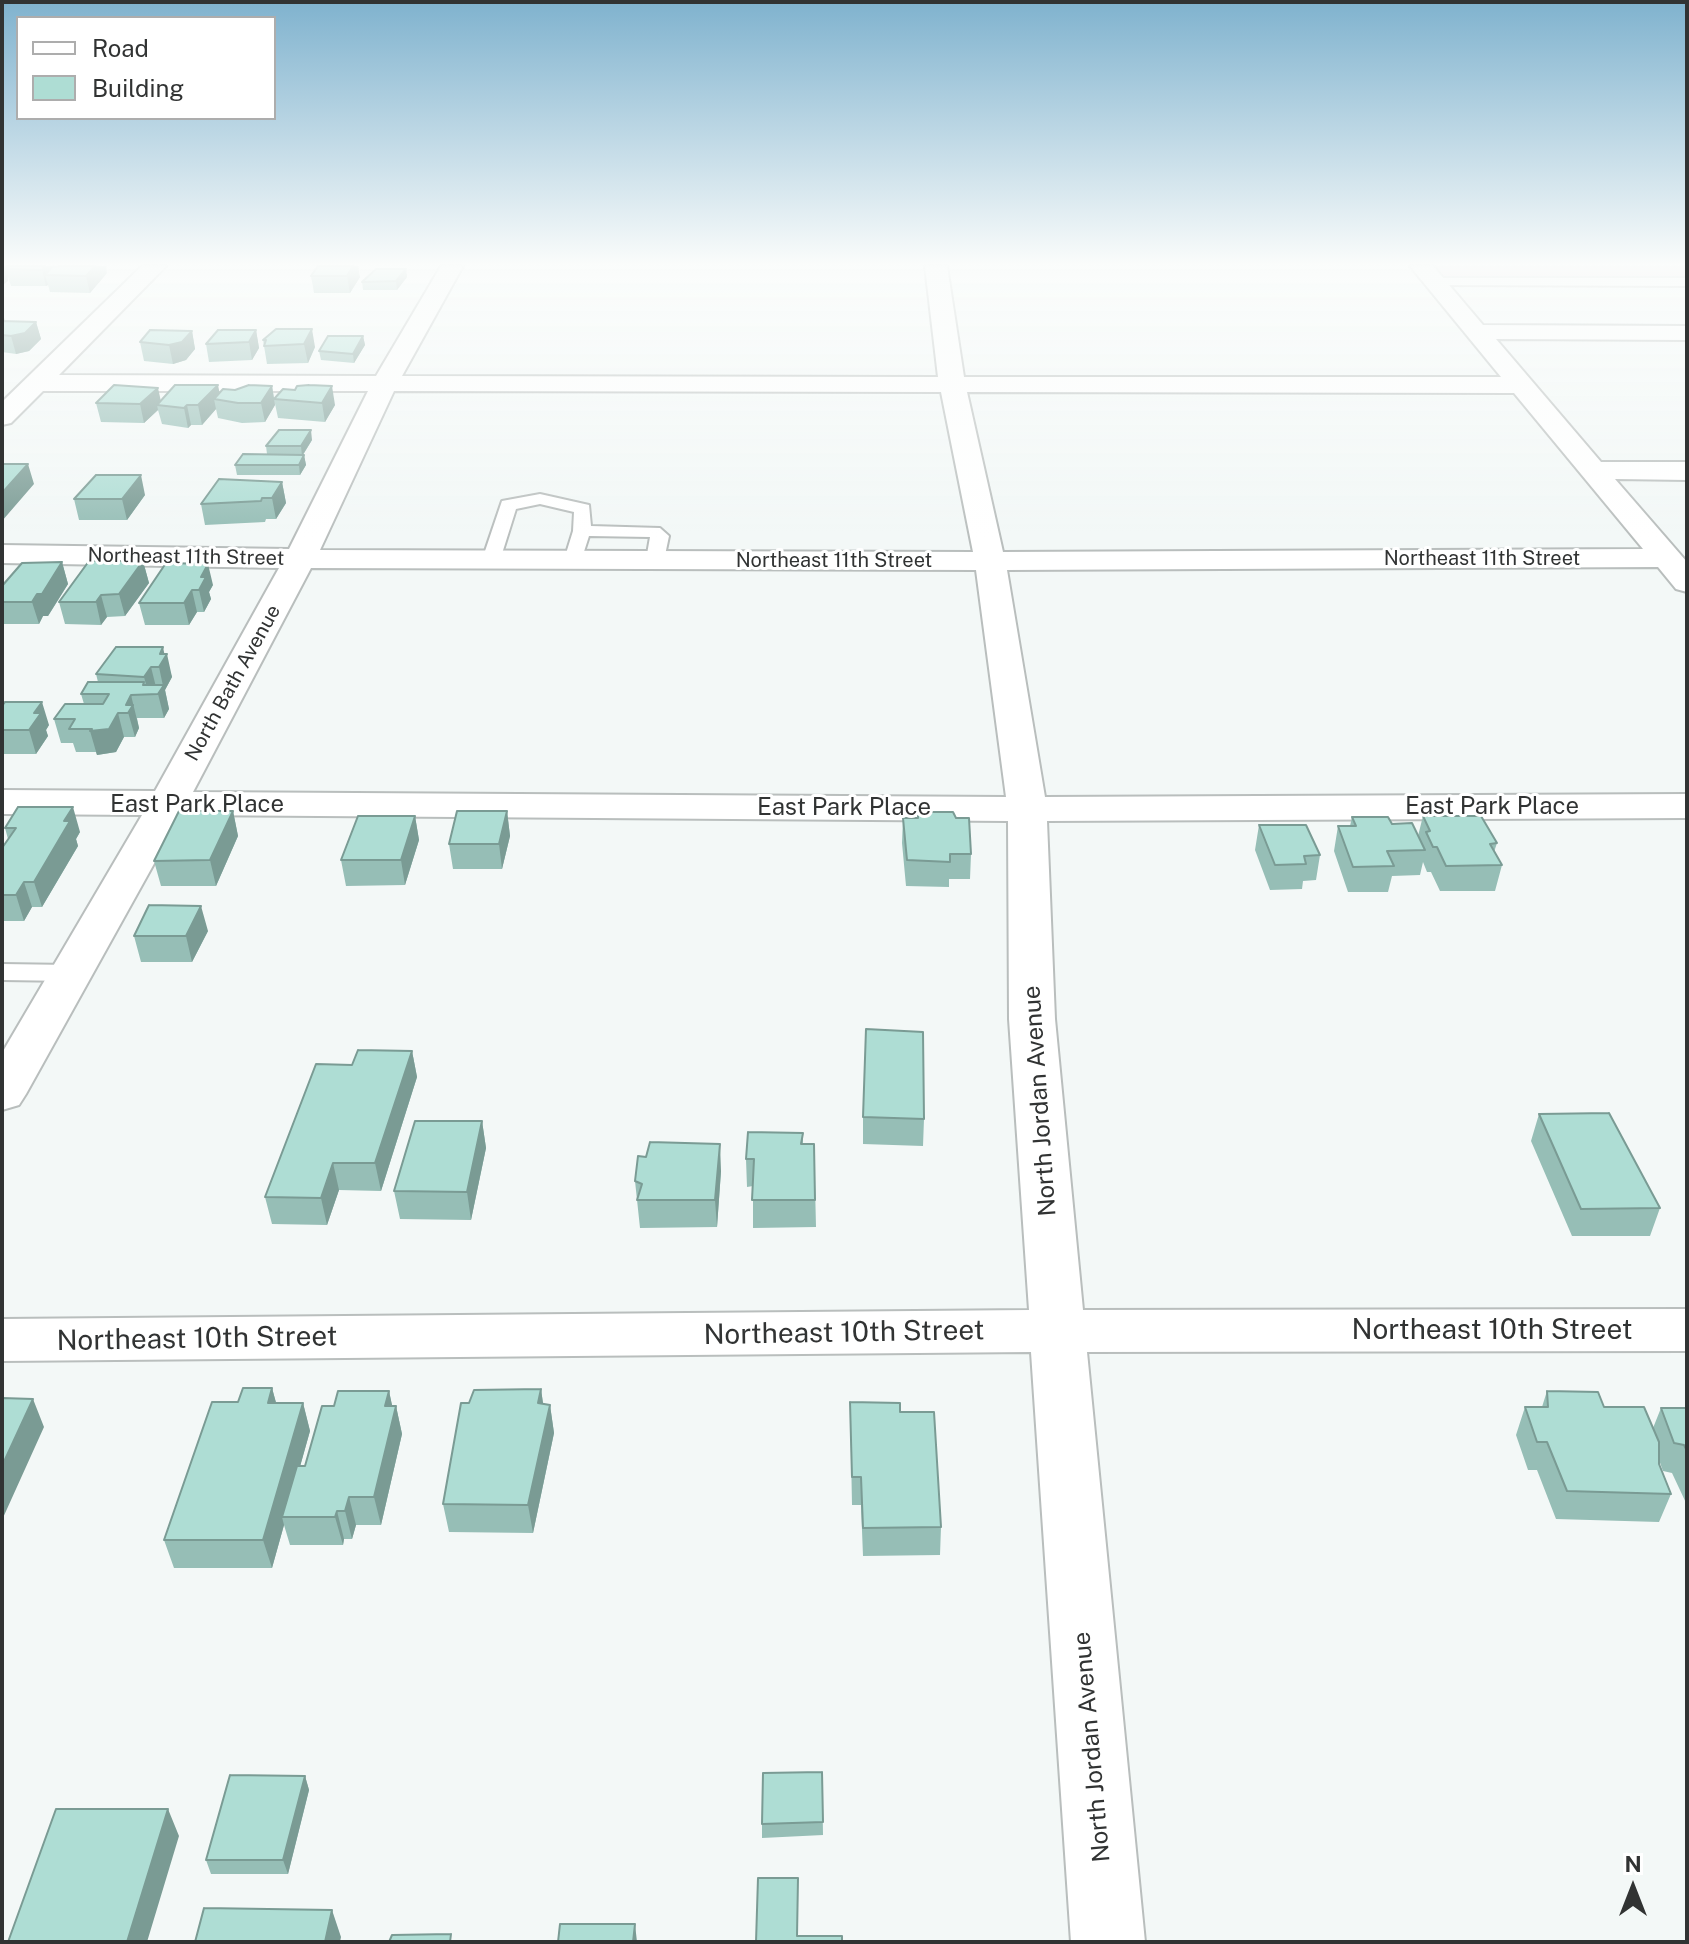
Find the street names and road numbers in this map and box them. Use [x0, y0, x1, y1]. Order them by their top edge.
street label: Northeast 11th Street [87, 543, 285, 571]
street label: Northeast 11th Street [1384, 547, 1580, 571]
street label: Northeast 11th Street [736, 549, 932, 573]
street label: North Bath Avenue [180, 601, 286, 765]
street label: East Park Place [110, 791, 284, 819]
street label: East Park Place [1405, 793, 1579, 821]
street label: East Park Place [757, 794, 931, 822]
street label: North Jordan Avenue [1018, 985, 1062, 1217]
street label: Northeast 10th Street [1351, 1313, 1633, 1347]
street label: Northeast 10th Street [703, 1314, 985, 1352]
street label: Northeast 10th Street [56, 1320, 338, 1358]
street label: North Jordan Avenue [1068, 1631, 1116, 1863]

